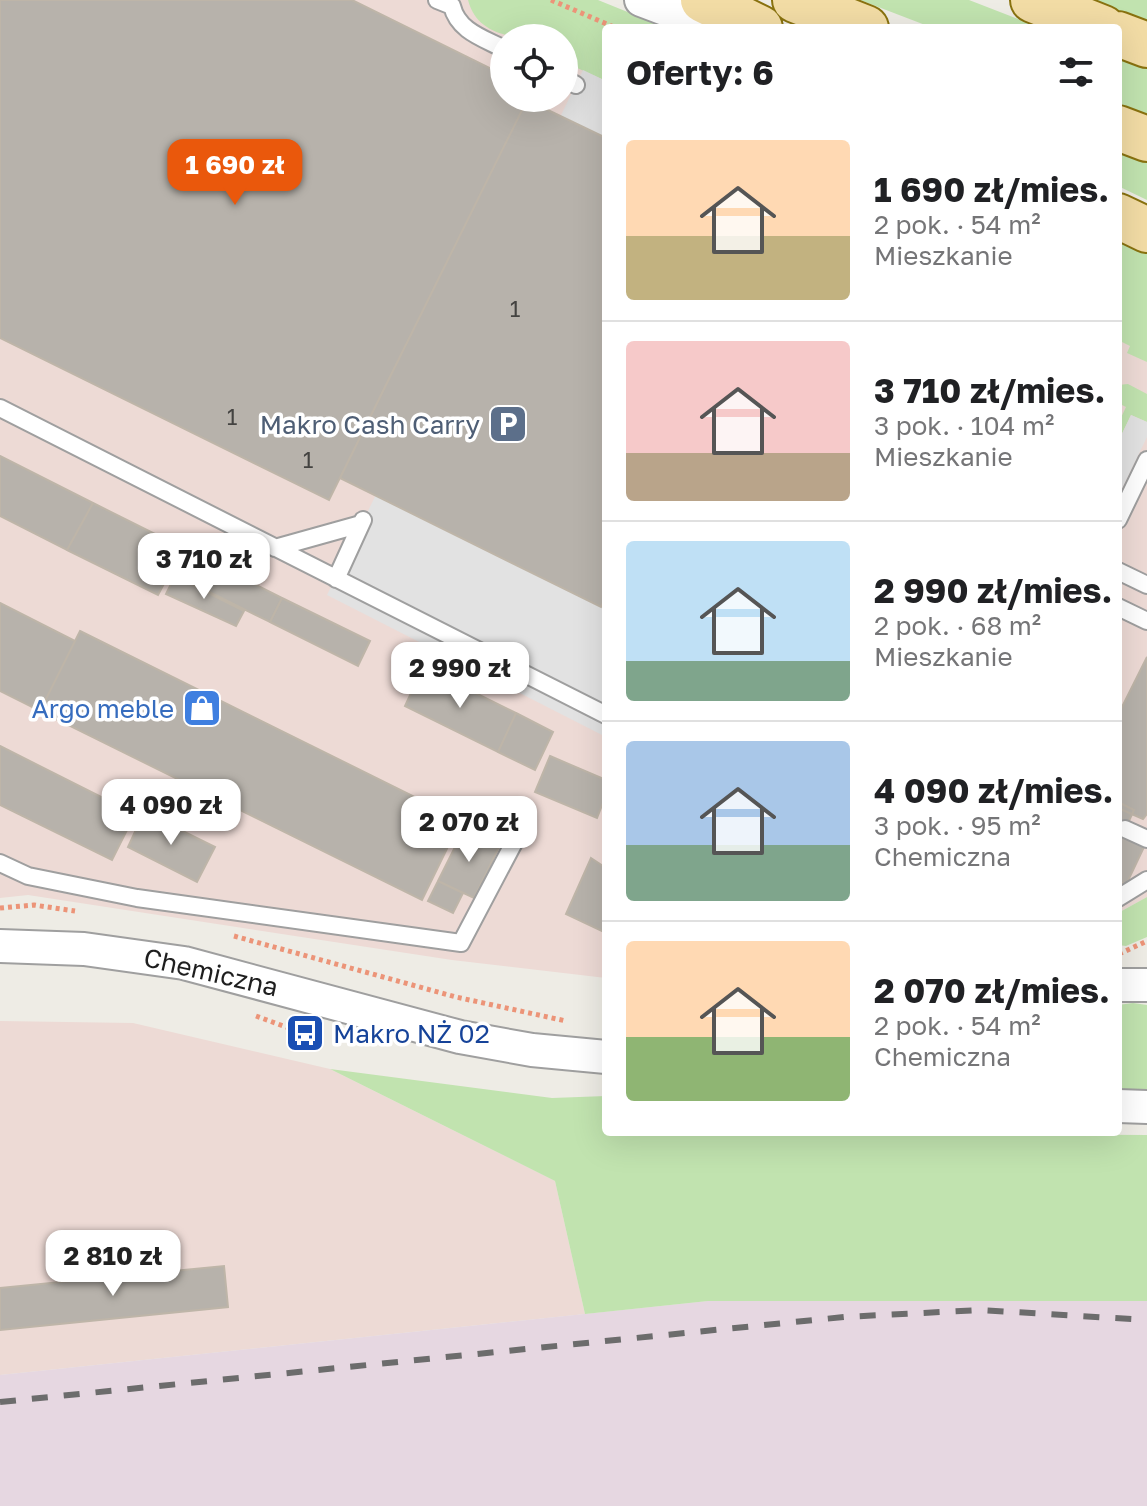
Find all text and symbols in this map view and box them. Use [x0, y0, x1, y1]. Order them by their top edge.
map controls [490, 24, 578, 112]
button: locate [490, 24, 578, 112]
icon: filters [1054, 50, 1098, 94]
text: Oferty: 6 [626, 52, 774, 92]
pin: 1 690 zł [152, 139, 318, 207]
text: 1 690 zł [185, 149, 285, 180]
text: 1 690 zł/mies. [874, 169, 1109, 209]
icon: home [690, 172, 786, 268]
text: 2 pok. · 54 m² [874, 209, 1041, 240]
text: Mieszkanie [874, 240, 1013, 271]
house number: 1 [510, 295, 521, 322]
text: 3 710 zł/mies. [874, 370, 1105, 410]
icon: home [690, 373, 786, 469]
house number: 1 [227, 403, 238, 430]
parking icon: Makro Cash Carry [487, 403, 529, 445]
place label: Makro Cash Carry [260, 409, 480, 440]
text: 3 pok. · 104 m² [874, 410, 1054, 441]
text: Mieszkanie [874, 441, 1013, 472]
house number: 1 [303, 446, 314, 473]
pin: 3 710 zł [121, 533, 287, 601]
text: 3 710 zł [156, 543, 252, 574]
text: 2 990 zł/mies. [874, 570, 1112, 610]
icon: home [690, 573, 786, 669]
text: 2 pok. · 68 m² [874, 610, 1041, 641]
text: Mieszkanie [874, 641, 1013, 672]
pin: 2 990 zł [377, 642, 543, 710]
text: 2 990 zł [409, 652, 511, 683]
shop icon: Argo meble [181, 687, 223, 729]
place label: Argo meble [31, 693, 174, 724]
text: 4 090 zł/mies. [874, 770, 1114, 810]
icon: home [690, 773, 786, 869]
pin: 4 090 zł [88, 779, 254, 847]
text: 4 090 zł [120, 789, 222, 820]
pin: 2 070 zł [386, 796, 552, 864]
text: 2 070 zł [419, 806, 519, 837]
text: 3 pok. · 95 m² [874, 810, 1041, 841]
text: Chemiczna [874, 841, 1011, 872]
street label: Chemiczna [141, 942, 281, 1002]
text: 2 070 zł/mies. [874, 970, 1110, 1010]
icon: home [690, 973, 786, 1069]
text: 2 pok. · 54 m² [874, 1010, 1041, 1041]
bus stop icon: Makro NŻ 02 [284, 1012, 326, 1054]
place label: Makro NŻ 02 [333, 1018, 490, 1049]
text: Chemiczna [874, 1041, 1011, 1072]
pin: 2 810 zł [30, 1230, 196, 1298]
text: 2 810 zł [64, 1240, 162, 1271]

